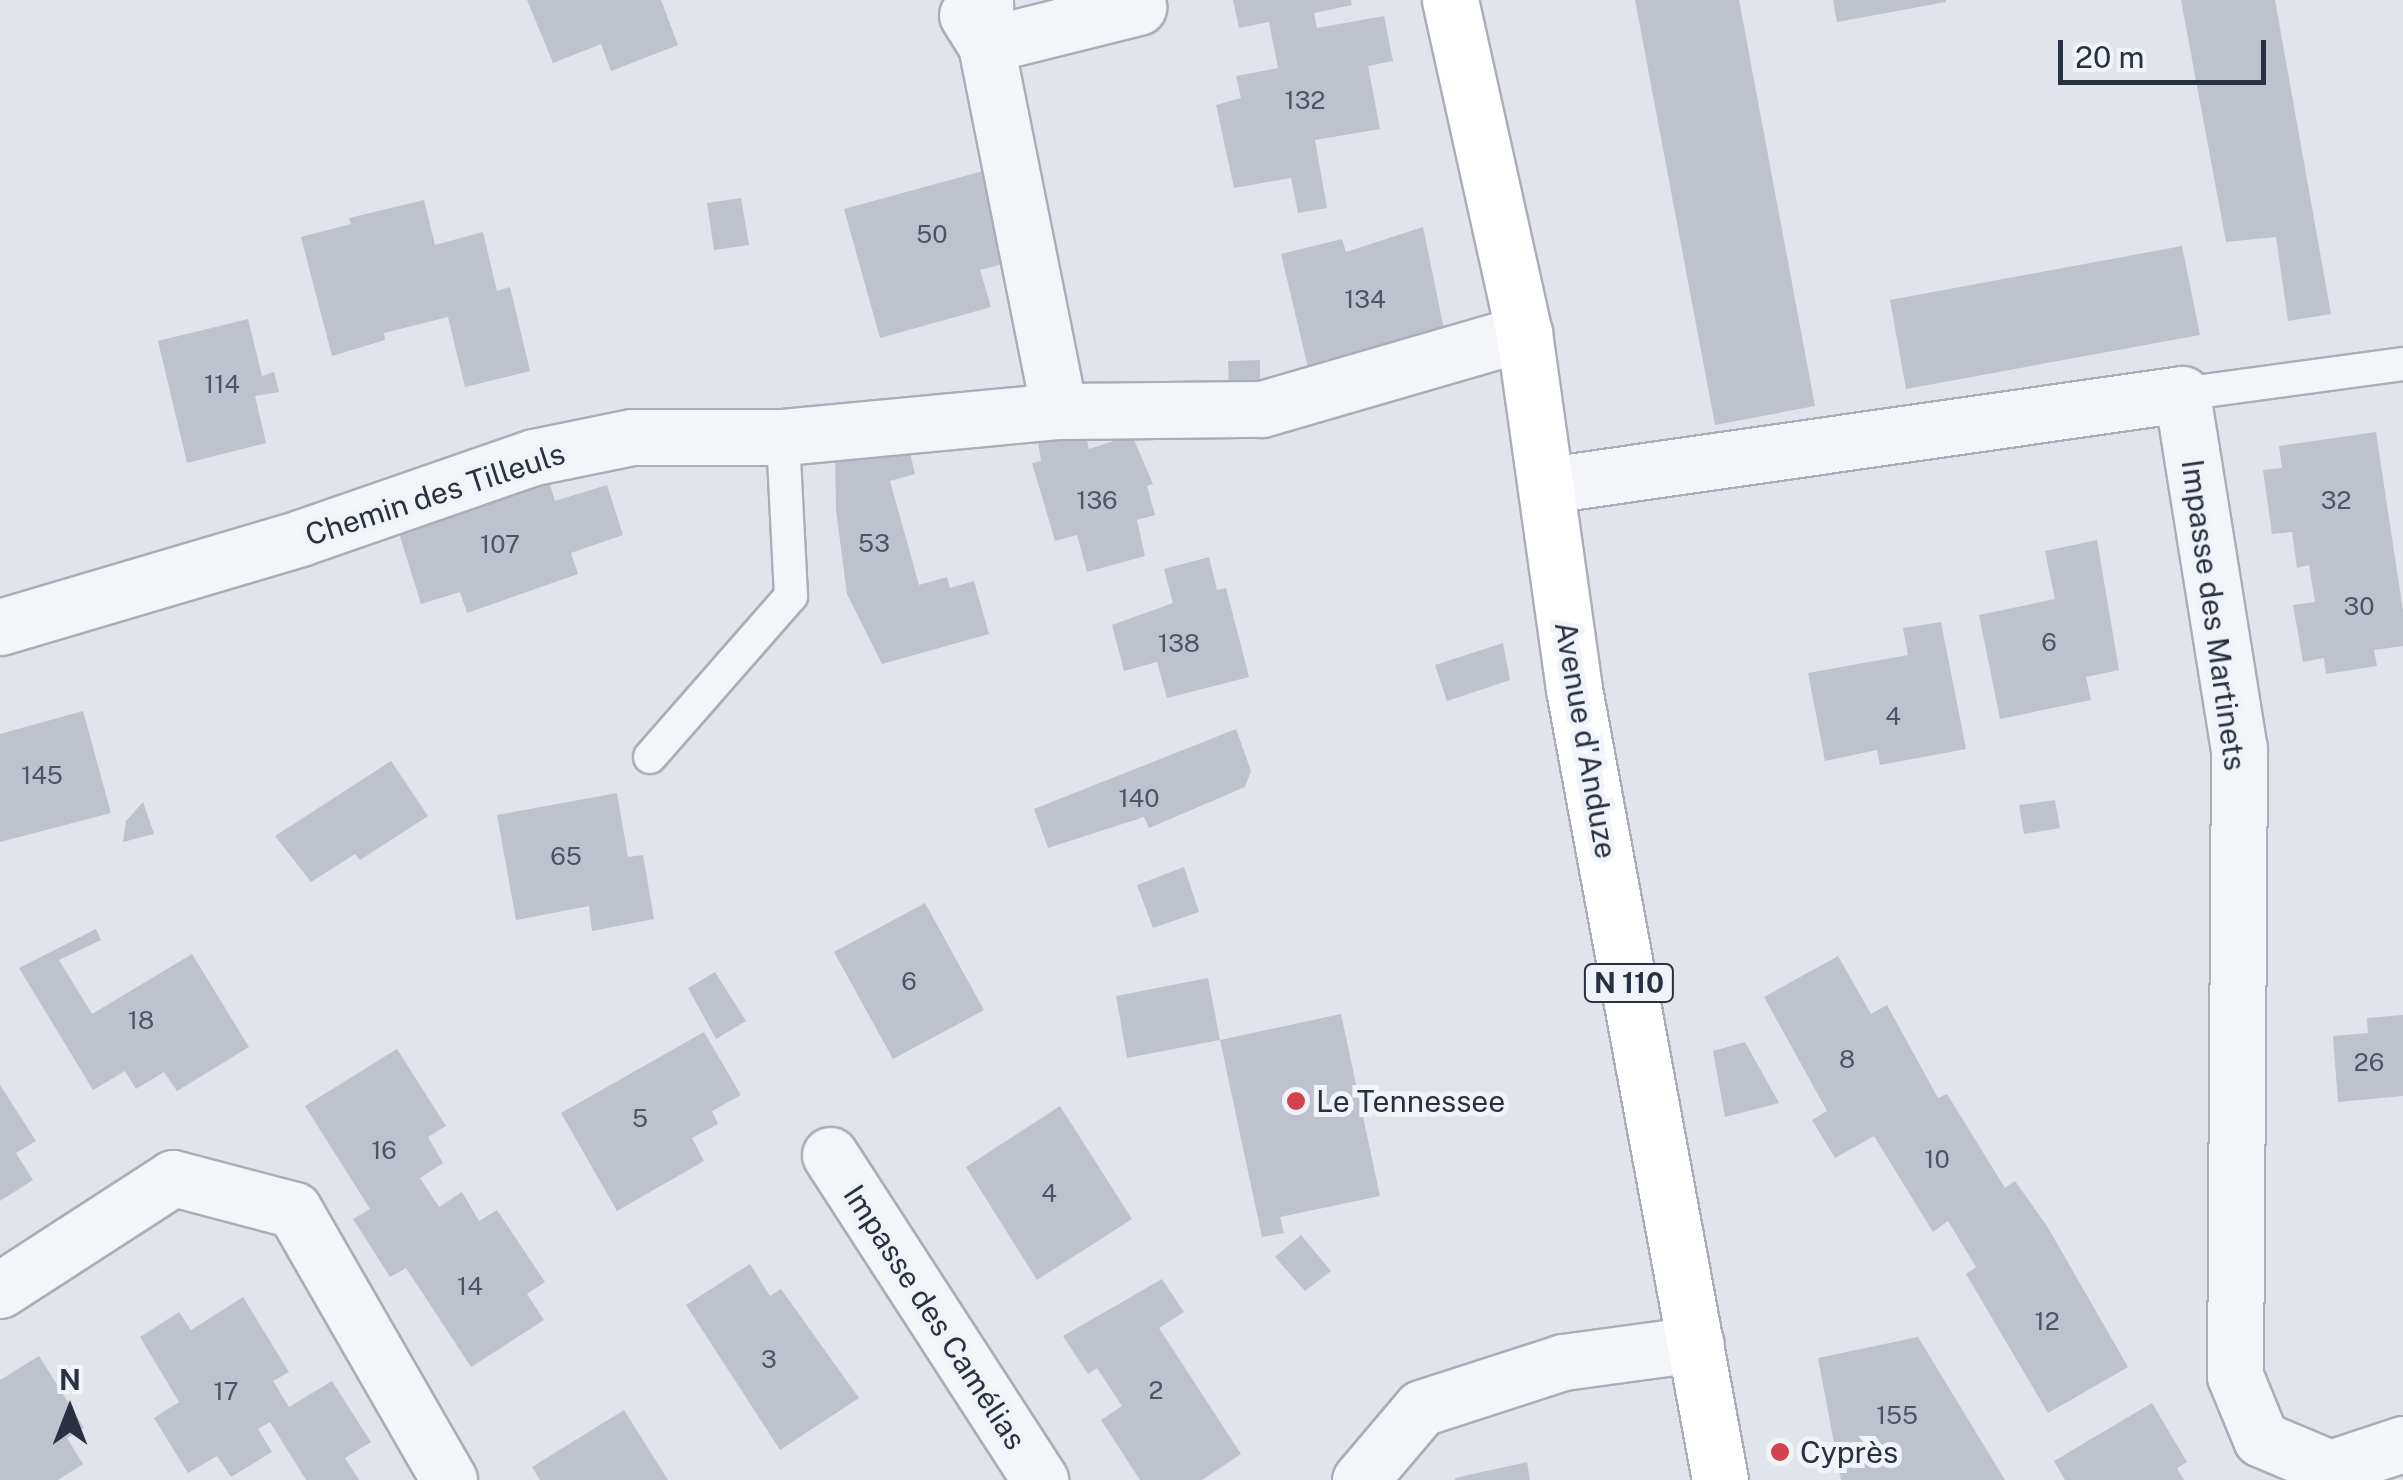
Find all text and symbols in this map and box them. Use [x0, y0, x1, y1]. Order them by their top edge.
scale bar [2063, 20, 2270, 82]
text: 20 m [2075, 39, 2144, 75]
house number: 132 [1285, 85, 1325, 115]
house number: 50 [916, 219, 948, 249]
house number: 134 [1344, 284, 1386, 314]
house number: 114 [204, 369, 240, 399]
street label: Chemin des Tilleuls [300, 435, 570, 553]
street label: Impasse des Martinets [2174, 457, 2254, 773]
house number: 136 [1076, 485, 1118, 515]
house number: 32 [2321, 485, 2351, 515]
house number: 53 [858, 528, 890, 558]
house number: 107 [480, 529, 520, 559]
house number: 30 [2344, 591, 2374, 621]
street label: Avenue d'Anduze [1547, 618, 1625, 862]
house number: 6 [2041, 627, 2057, 657]
house number: 138 [1158, 628, 1200, 658]
house number: 4 [1885, 701, 1901, 731]
house number: 145 [21, 760, 63, 790]
house number: 140 [1118, 783, 1160, 813]
house number: 65 [550, 841, 582, 871]
road number: N 110 [1582, 960, 1676, 1006]
house number: 6 [901, 966, 917, 996]
house number: 18 [128, 1005, 154, 1035]
house number: 8 [1839, 1044, 1855, 1074]
house number: 26 [2354, 1047, 2384, 1077]
place label: Le Tennessee [1316, 1083, 1506, 1119]
marker: Le Tennessee [1285, 1090, 1307, 1112]
house number: 5 [632, 1103, 648, 1133]
house number: 16 [371, 1135, 397, 1165]
house number: 10 [1924, 1144, 1950, 1174]
street label: Impasse des Camélias [836, 1178, 1034, 1456]
house number: 4 [1041, 1178, 1057, 1208]
house number: 14 [457, 1271, 483, 1301]
house number: 12 [2034, 1306, 2060, 1336]
house number: 3 [761, 1344, 777, 1374]
north arrow [20, 1360, 120, 1460]
text: N [59, 1363, 81, 1396]
house number: 2 [1149, 1375, 1163, 1405]
house number: 17 [213, 1376, 239, 1406]
house number: 155 [1876, 1400, 1918, 1430]
place label: Cyprès [1800, 1434, 1898, 1470]
marker: Cyprès [1769, 1441, 1791, 1463]

